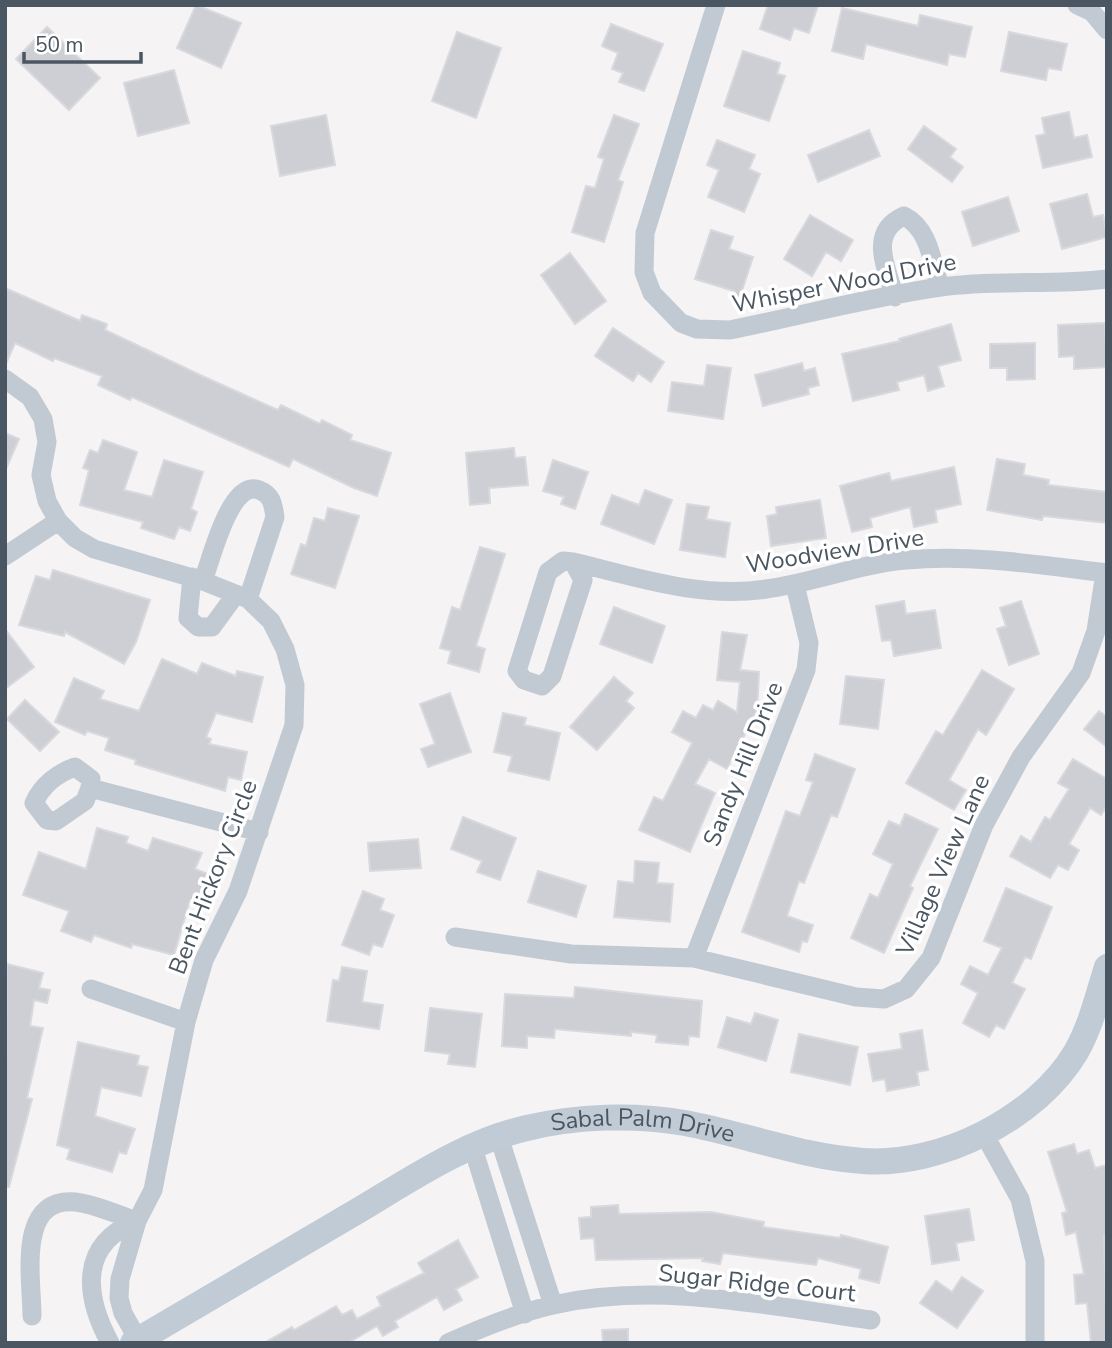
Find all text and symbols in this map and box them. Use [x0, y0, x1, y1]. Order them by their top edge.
scale bar [24, 21, 142, 65]
text: 50 m [35, 31, 84, 59]
street label: Whisper Wood Drive [729, 246, 959, 320]
street label: Woodview Drive [744, 521, 926, 581]
street label: Sandy Hill Drive [695, 677, 791, 851]
street label: Village View Lane [888, 769, 997, 962]
street label: Bent Hickory Circle [161, 775, 265, 979]
street label: Sabal Palm Drive [548, 1101, 738, 1150]
street label: Sugar Ridge Court [657, 1257, 858, 1309]

